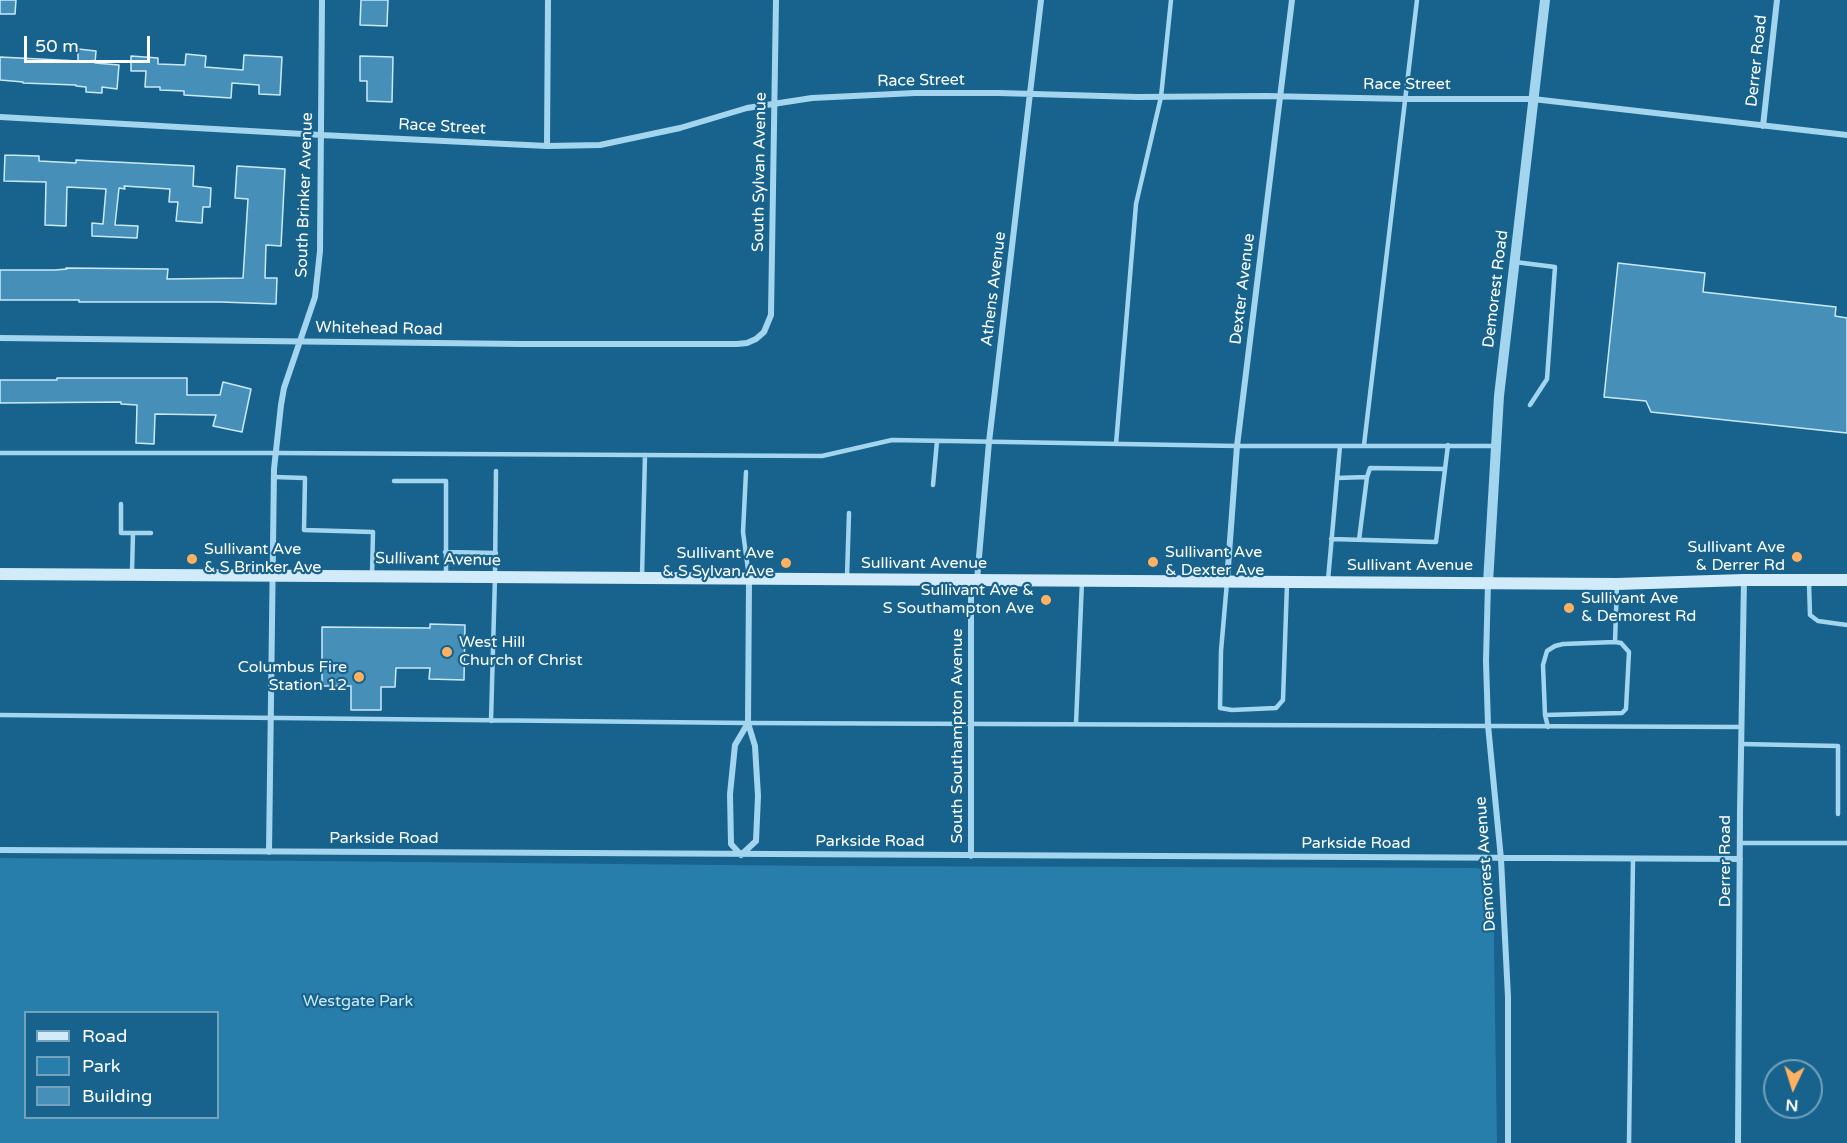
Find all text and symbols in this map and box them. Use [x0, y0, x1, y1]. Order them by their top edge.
street label: Derrer Road [1743, 14, 1771, 108]
scale bar [27, 24, 153, 62]
text: 50 m [35, 35, 79, 57]
street label: Race Street [877, 71, 965, 91]
street label: Race Street [1363, 75, 1451, 95]
street label: South Sylvan Avenue [749, 92, 771, 252]
street label: South Brinker Avenue [293, 112, 317, 278]
street label: Race Street [398, 115, 486, 139]
street label: Demorest Road [1479, 229, 1513, 349]
street label: Athens Avenue [977, 231, 1011, 347]
street label: Dexter Avenue [1227, 232, 1259, 346]
street label: Whitehead Road [315, 318, 443, 340]
place label: Sullivant Ave & Derrer Rd [1688, 538, 1785, 576]
place label: Sullivant Ave & S Brinker Ave [204, 540, 321, 578]
place label: Sullivant Ave & Dexter Ave [1165, 543, 1264, 581]
place label: Sullivant Ave & S Sylvan Ave [662, 544, 774, 582]
street label: Sullivant Avenue [375, 549, 501, 571]
marker: Sullivant Ave & Derrer Rd [1790, 550, 1804, 564]
marker: Sullivant Ave & S Brinker Ave [185, 552, 199, 566]
street label: Sullivant Avenue [861, 554, 987, 574]
marker: Sullivant Ave & Dexter Ave [1146, 555, 1160, 569]
marker: Sullivant Ave & S Sylvan Ave [779, 556, 793, 570]
street label: Sullivant Avenue [1347, 556, 1473, 576]
place label: Sullivant Ave & S Southampton Ave [883, 581, 1034, 619]
place label: Sullivant Ave & Demorest Rd [1581, 589, 1696, 627]
marker: Sullivant Ave & S Southampton Ave [1039, 593, 1053, 607]
marker: Sullivant Ave & Demorest Rd [1562, 601, 1576, 615]
street label: South Southampton Avenue [948, 628, 968, 844]
place label: West Hill Church of Christ [459, 633, 582, 671]
marker: West Hill Church of Christ [440, 645, 454, 659]
place label: Columbus Fire Station 12 [238, 658, 347, 696]
marker: Columbus Fire Station 12 [352, 670, 366, 684]
street label: Demorest Avenue [1472, 796, 1500, 932]
street label: Derrer Road [1716, 815, 1736, 907]
street label: Parkside Road [329, 829, 439, 849]
street label: Parkside Road [815, 832, 925, 852]
street label: Parkside Road [1301, 834, 1411, 854]
park label: Westgate Park [303, 992, 413, 1012]
legend [24, 1011, 219, 1119]
text: Road [82, 1025, 127, 1047]
text: Park [82, 1055, 120, 1077]
north arrow [1763, 1059, 1823, 1119]
text: Building [82, 1085, 152, 1107]
text: N [1785, 1095, 1799, 1115]

